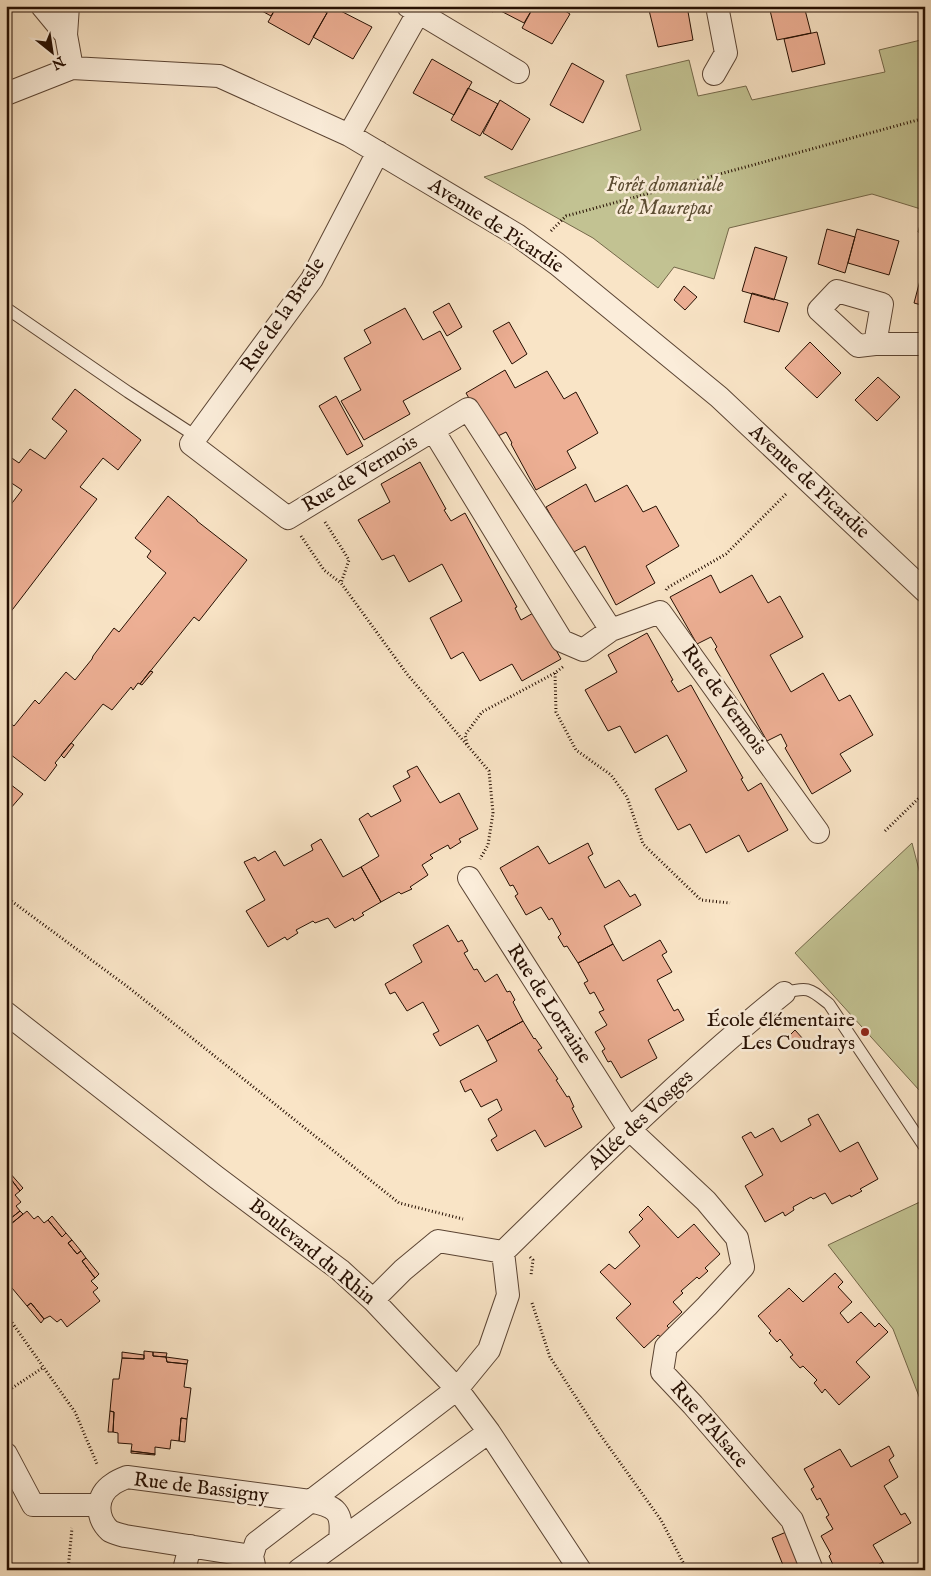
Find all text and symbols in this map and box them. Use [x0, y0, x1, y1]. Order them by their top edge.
north arrow [28, 28, 78, 78]
text: N [48, 51, 69, 73]
street label: Avenue de Picardie [423, 172, 568, 279]
park label: Forêt domaniale de Maurepas [607, 173, 724, 221]
street label: Rue de la Bresle [235, 253, 331, 377]
street label: Avenue de Picardie [743, 419, 875, 544]
street label: Rue de Vermois [298, 430, 422, 518]
street label: Rue de Vermois [676, 640, 772, 760]
street label: Rue de Lorraine [501, 940, 597, 1068]
place label: École élémentaire Les Coudrays [707, 1008, 855, 1056]
marker: École élémentaire Les Coudrays [859, 1026, 871, 1038]
street label: Allée des Vosges [582, 1065, 699, 1176]
street label: Boulevard du Rhin [244, 1193, 381, 1311]
street label: Rue d'Alsace [665, 1376, 753, 1474]
street label: Rue de Bassigny [132, 1467, 270, 1509]

